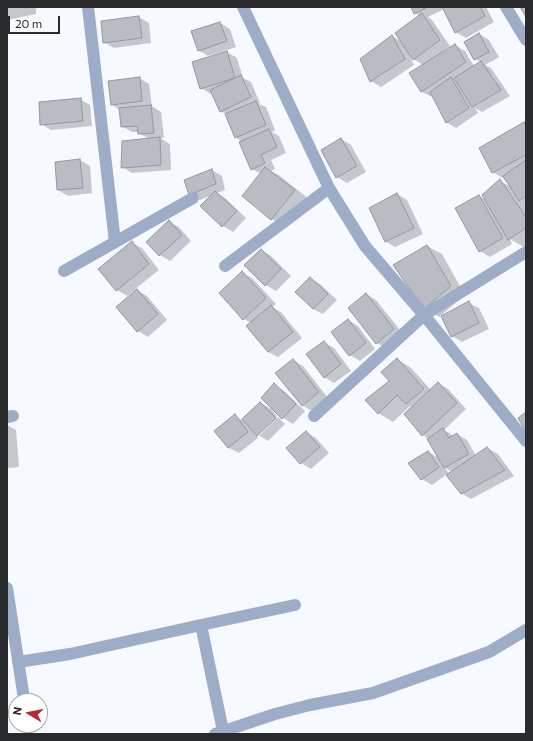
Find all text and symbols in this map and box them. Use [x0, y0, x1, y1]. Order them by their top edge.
scale bar [10, 8, 62, 34]
text: 20 m [15, 16, 42, 30]
north arrow [8, 693, 48, 733]
text: N [10, 706, 24, 716]

